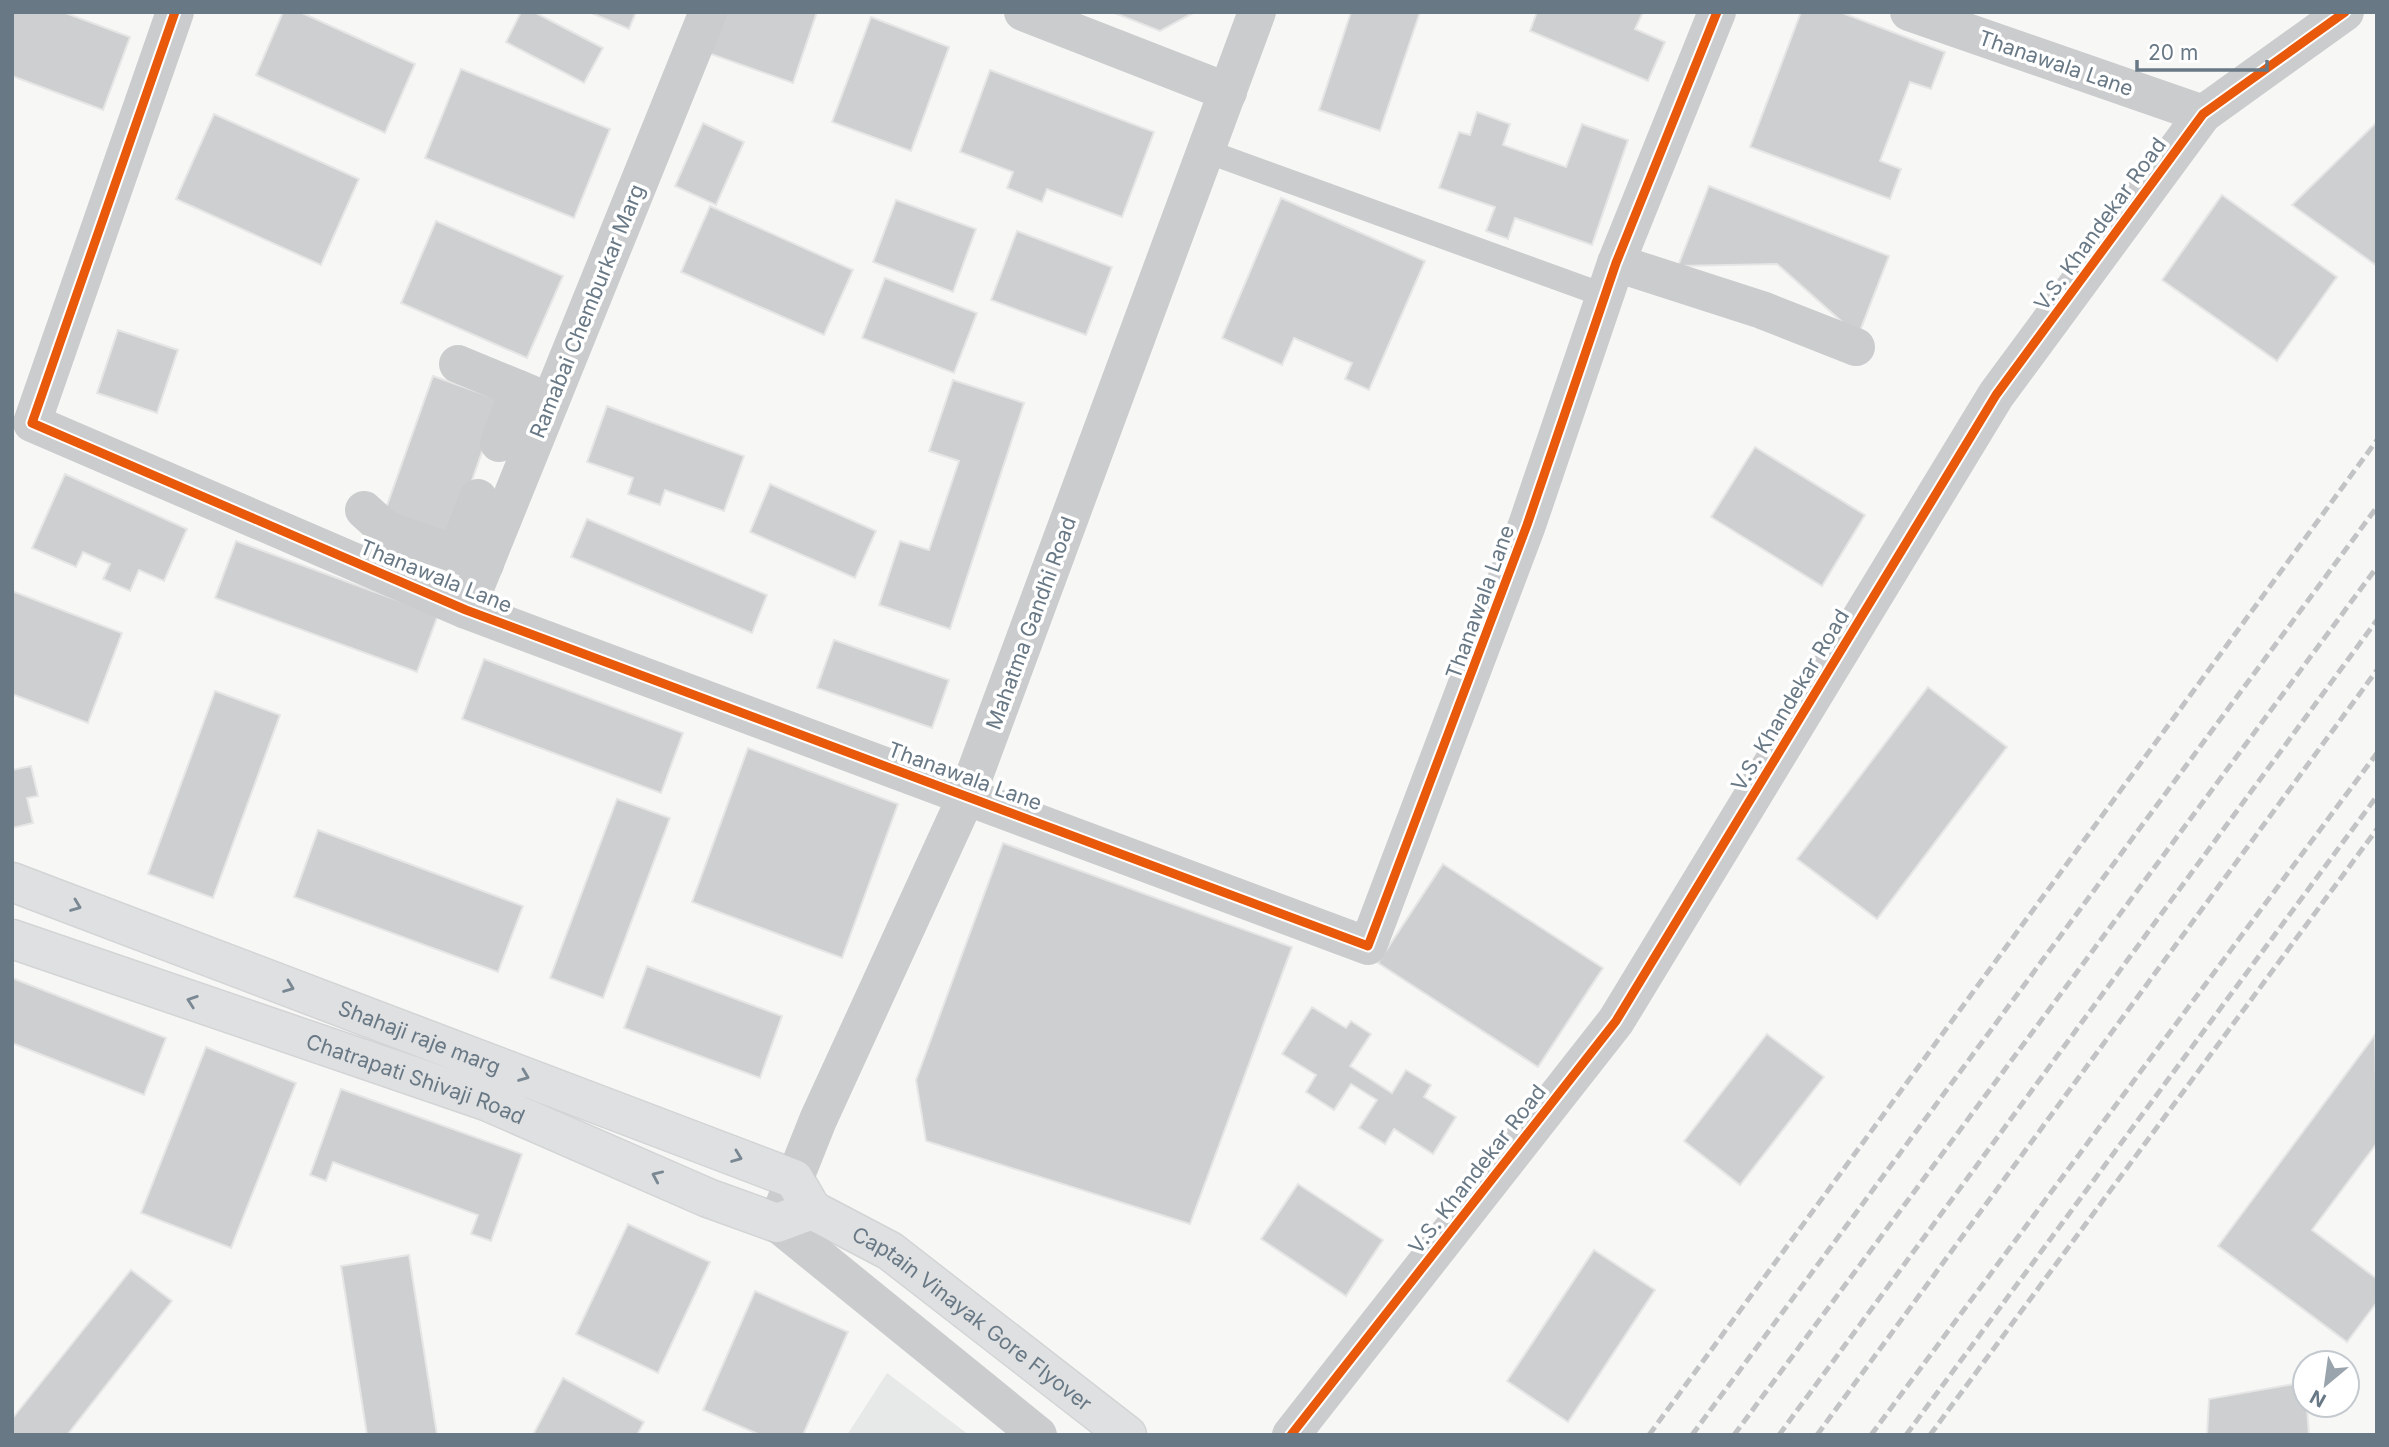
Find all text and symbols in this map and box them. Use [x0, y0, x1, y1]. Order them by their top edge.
street label: Thanawala Lane [1975, 25, 2137, 101]
scale bar [2137, 28, 2266, 72]
text: 20 m [2148, 40, 2198, 65]
street label: V.S. Khandekar Road [2029, 133, 2171, 315]
street label: Ramabai Chemburkar Marg [525, 180, 649, 442]
street label: Mahatma Gandhi Road [981, 513, 1081, 733]
street label: Thanawala Lane [1441, 522, 1519, 682]
street label: Thanawala Lane [356, 534, 516, 618]
street label: V.S. Khandekar Road [1726, 605, 1854, 795]
street label: Thanawala Lane [885, 737, 1045, 815]
one-way arrow [69, 898, 82, 912]
one-way arrow [282, 978, 294, 992]
one-way arrow [187, 995, 199, 1009]
street label: Shahaji raje marg [335, 995, 504, 1079]
street label: Chatrapati Shivaji Road [303, 1028, 529, 1129]
one-way arrow [518, 1068, 530, 1082]
street label: V.S. Khandekar Road [1403, 1080, 1551, 1258]
one-way arrow [730, 1149, 742, 1163]
one-way arrow [652, 1170, 664, 1184]
street label: Captain Vinayak Gore Flyover [848, 1221, 1097, 1416]
north arrow [2291, 1349, 2361, 1419]
text: N [2306, 1385, 2330, 1412]

